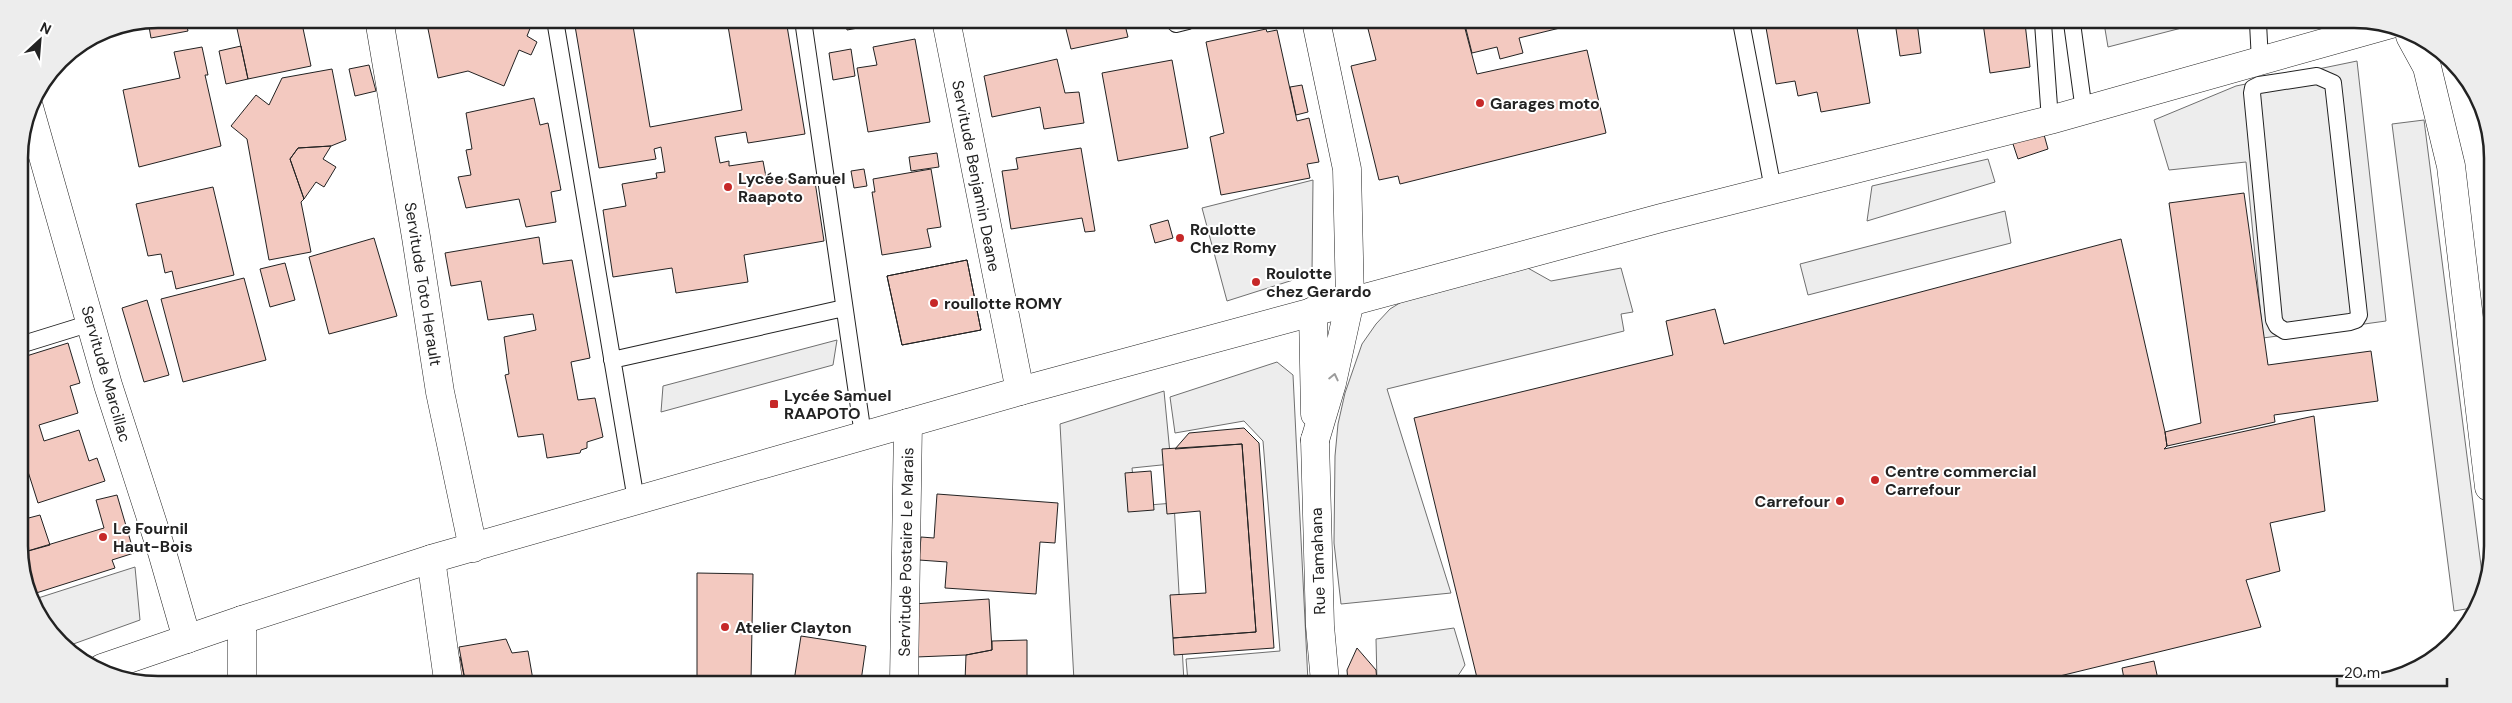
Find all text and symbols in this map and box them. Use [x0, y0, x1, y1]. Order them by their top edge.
north arrow [15, 15, 65, 65]
text: N [37, 18, 54, 39]
street label: Servitude Benjamin Deane [947, 79, 1005, 273]
place label: Garages moto [1490, 93, 1600, 114]
marker: Garages moto [1474, 97, 1486, 109]
place label: Lycée Samuel Raapoto [738, 168, 845, 207]
marker: Lycée Samuel Raapoto [722, 181, 734, 193]
street label: Servitude Toto Herault [400, 201, 446, 367]
place label: Roulotte Chez Romy [1190, 219, 1277, 258]
marker: Roulotte Chez Romy [1174, 232, 1186, 244]
place label: Roulotte chez Gerardo [1266, 263, 1372, 302]
marker: Roulotte chez Gerardo [1250, 276, 1262, 288]
place label: roullotte ROMY [944, 293, 1062, 314]
marker: roullotte ROMY [928, 297, 940, 309]
street label: Servitude Marcillac [76, 303, 136, 445]
one-way arrow [1328, 372, 1339, 381]
place label: Lycée Samuel RAAPOTO [784, 385, 891, 424]
marker: Lycée Samuel RAAPOTO [768, 398, 780, 410]
street label: Servitude Postaire Le Marais [894, 447, 918, 657]
place label: Centre commercial Carrefour [1885, 461, 2036, 500]
marker: Centre commercial Carrefour [1869, 474, 1881, 486]
place label: Carrefour [1754, 491, 1830, 512]
marker: Carrefour [1834, 495, 1846, 507]
street label: Rue Tamahana [1306, 507, 1330, 615]
place label: Le Fournil Haut-Bois [113, 518, 193, 557]
marker: Le Fournil Haut-Bois [97, 531, 109, 543]
place label: Atelier Clayton [735, 617, 852, 638]
marker: Atelier Clayton [719, 621, 731, 633]
scale bar [2337, 656, 2447, 688]
text: 20 m [2344, 663, 2380, 683]

